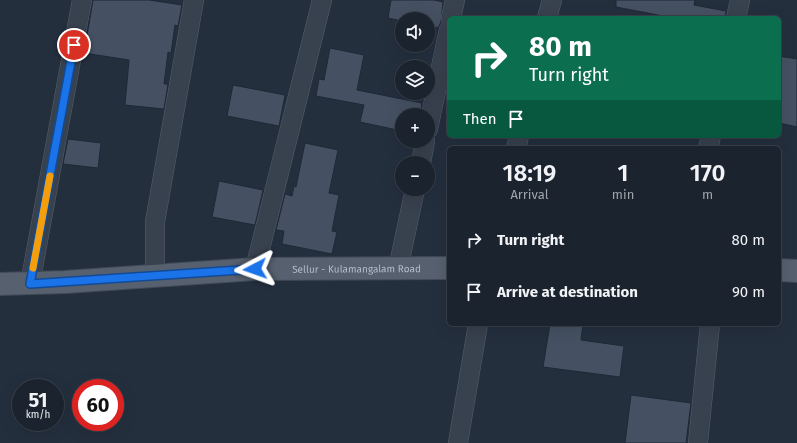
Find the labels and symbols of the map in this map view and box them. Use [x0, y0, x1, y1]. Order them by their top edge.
pin [57, 28, 91, 62]
position arrow [234, 248, 276, 290]
street label: Sellur - Kulamangalam Road [292, 263, 421, 276]
speed limit sign: 60 [72, 379, 124, 431]

